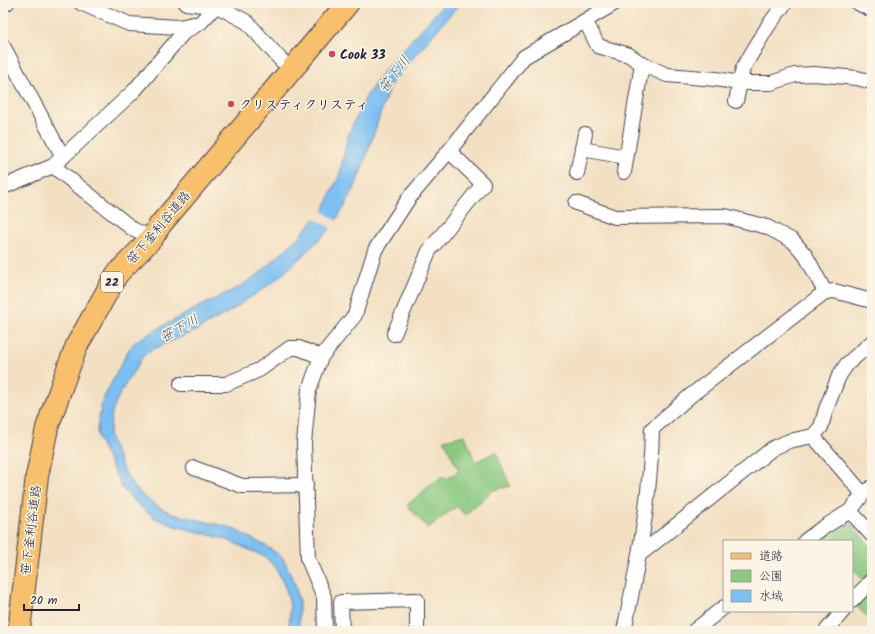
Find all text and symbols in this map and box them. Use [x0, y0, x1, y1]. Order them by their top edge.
place label: Cook 33 [340, 45, 386, 66]
marker: Cook 33 [327, 49, 337, 59]
water label: 笹下川 [373, 51, 416, 98]
place label: クリスティクリスティ [239, 95, 369, 116]
marker: クリスティクリスティ [226, 99, 236, 109]
street label: 笹下釜利谷道路 [122, 186, 196, 270]
road number: 22 [101, 272, 123, 292]
water label: 笹下川 [156, 309, 203, 349]
street label: 笹下釜利谷道路 [16, 484, 47, 577]
legend [723, 540, 853, 612]
text: 道路 [759, 547, 783, 566]
text: 公園 [759, 567, 783, 586]
scale bar [24, 586, 79, 612]
text: 水域 [759, 587, 783, 606]
text: 20 m [30, 591, 58, 610]

